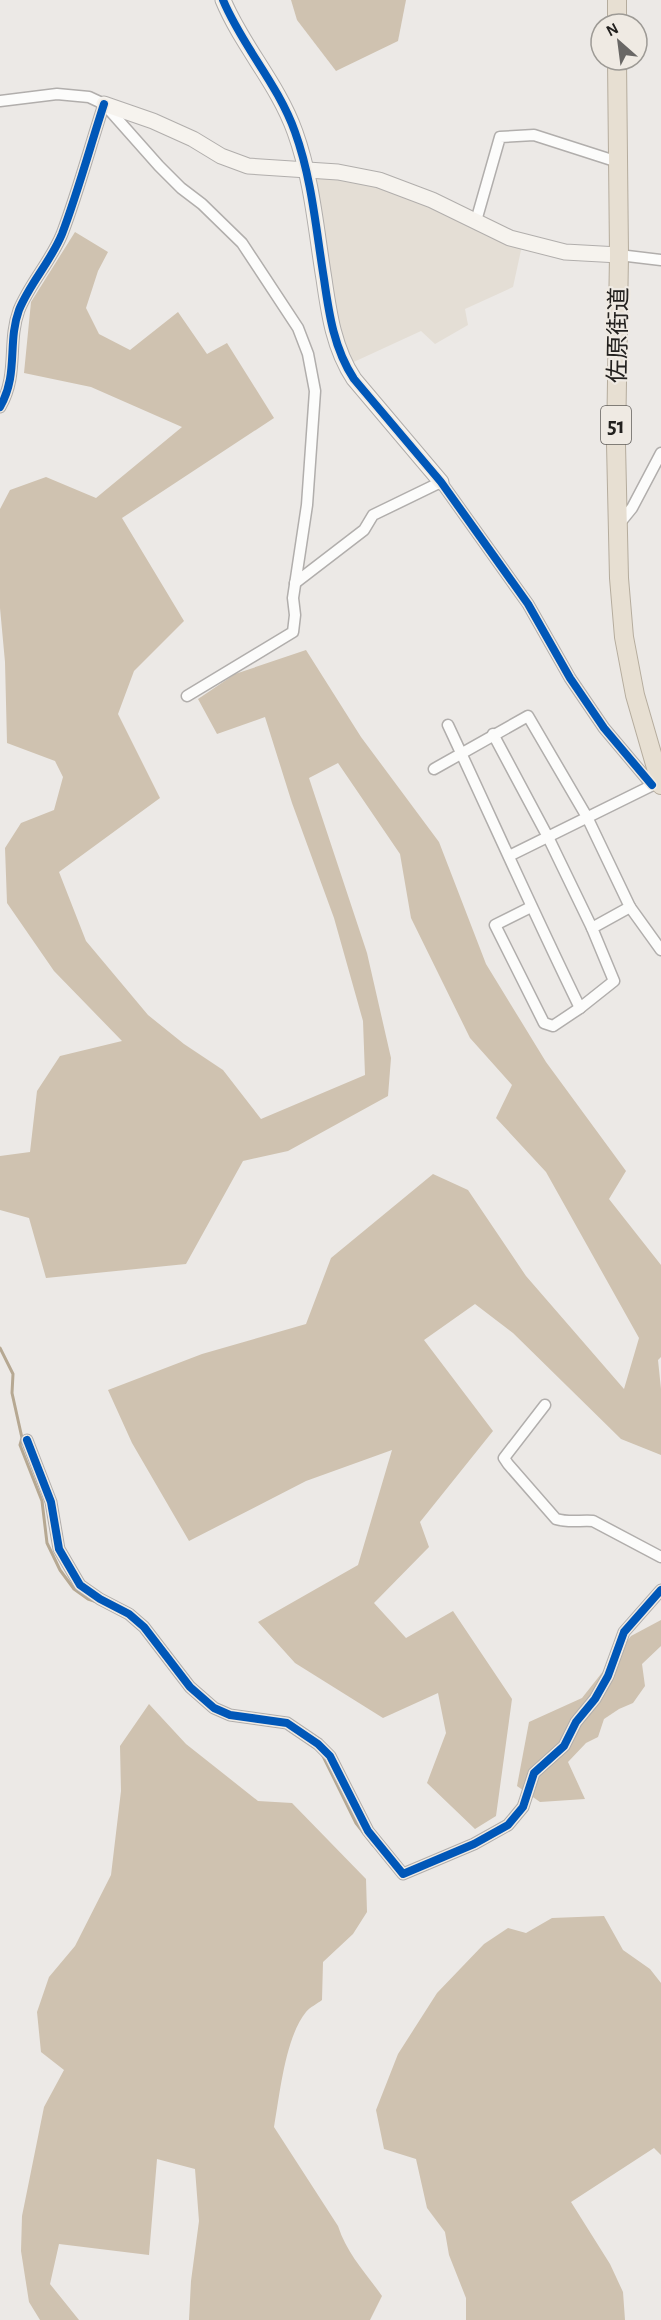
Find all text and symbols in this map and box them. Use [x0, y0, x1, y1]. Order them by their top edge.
north arrow [589, 12, 649, 72]
text: N [604, 20, 621, 39]
street label: 佐原街道 [604, 287, 632, 383]
road number: 51 [601, 406, 631, 444]

